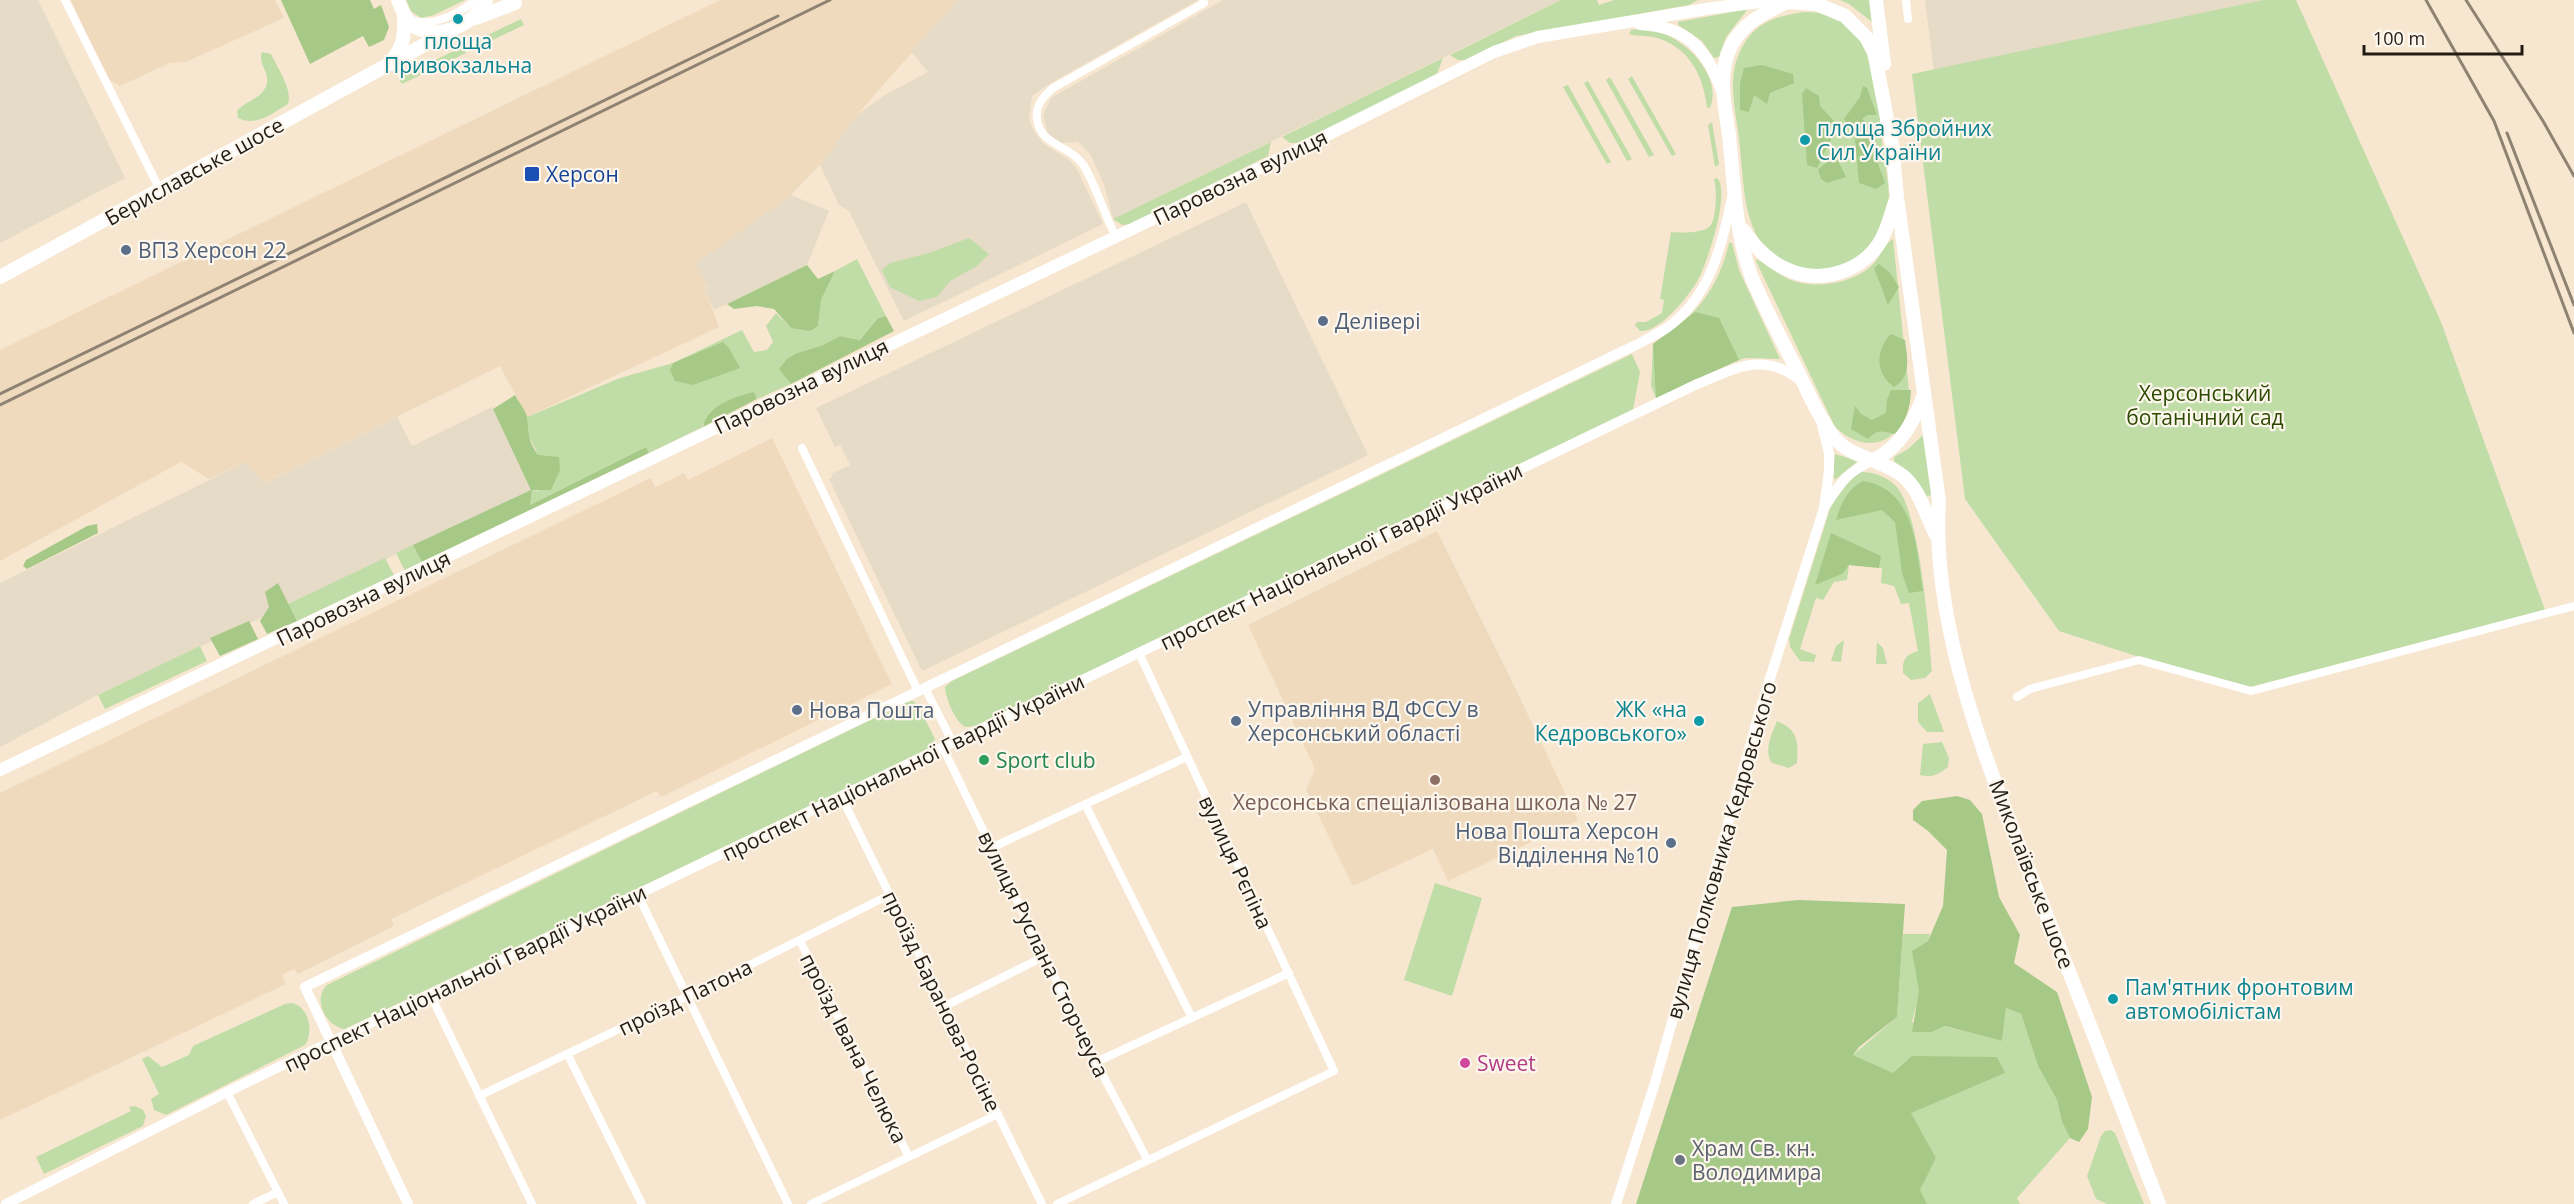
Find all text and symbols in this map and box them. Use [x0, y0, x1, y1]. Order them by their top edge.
marker: площа Привокзальна [451, 12, 465, 26]
scale bar [2364, 18, 2522, 56]
text: 100 m [2373, 26, 2425, 50]
place label: площа Привокзальна [384, 27, 532, 79]
street label: Бериславське шосе [100, 110, 288, 232]
place label: площа Збройних Сил України [1817, 114, 1992, 166]
street label: Паровозна вулиця [1148, 123, 1332, 231]
marker: площа Збройних Сил України [1798, 133, 1812, 147]
place label: Херсон [546, 160, 619, 188]
marker: Херсон [523, 165, 541, 183]
place label: ВПЗ Херсон 22 [138, 236, 287, 264]
marker: ВПЗ Херсон 22 [119, 243, 133, 257]
place label: Делівері [1335, 307, 1420, 335]
marker: Делівері [1316, 314, 1330, 328]
street label: Паровозна вулиця [709, 332, 893, 440]
park label: Херсонський ботанічний сад [2126, 379, 2284, 431]
street label: проспект Національної Гвардії України [1155, 456, 1527, 656]
street label: Паровозна вулиця [271, 544, 455, 652]
street label: проспект Національної Гвардії України [717, 667, 1089, 867]
street label: вулиця Полковника Кедровського [1659, 678, 1783, 1022]
place label: Управління ВД ФССУ в Херсонський області [1248, 695, 1479, 747]
place label: ЖК «на Кедровського» [1535, 695, 1687, 747]
place label: Нова Пошта [809, 696, 934, 724]
marker: Нова Пошта [790, 703, 804, 717]
marker: Управління ВД ФССУ в Херсонський області [1229, 714, 1243, 728]
marker: ЖК «на Кедровського» [1692, 714, 1706, 728]
place label: Sport club [996, 746, 1096, 774]
marker: Sport club [977, 753, 991, 767]
marker: Херсонська спеціалізована школа № 27 [1428, 773, 1442, 787]
street label: Миколаївське шосе [1983, 775, 2081, 973]
place label: Херсонська спеціалізована школа № 27 [1233, 788, 1637, 816]
street label: вулиця Рєпіна [1193, 791, 1279, 933]
place label: Нова Пошта Херсон Відділення №10 [1455, 817, 1659, 869]
street label: вулиця Руслана Сторчеуса [972, 826, 1116, 1082]
marker: Нова Пошта Херсон Відділення №10 [1664, 836, 1678, 850]
street label: проспект Національної Гвардії України [279, 878, 651, 1078]
street label: проїзд Баранова-Росіне [876, 886, 1008, 1116]
street label: проїзд Івана Челюка [794, 948, 914, 1148]
street label: проїзд Патона [613, 952, 757, 1042]
place label: Пам'ятник фронтовим автомобілістам [2125, 973, 2354, 1025]
marker: Пам'ятник фронтовим автомобілістам [2106, 992, 2120, 1006]
place label: Sweet [1477, 1049, 1536, 1077]
marker: Sweet [1458, 1056, 1472, 1070]
place label: Храм Св. кн. Володимира [1692, 1134, 1822, 1186]
marker: Храм Св. кн. Володимира [1673, 1153, 1687, 1167]

